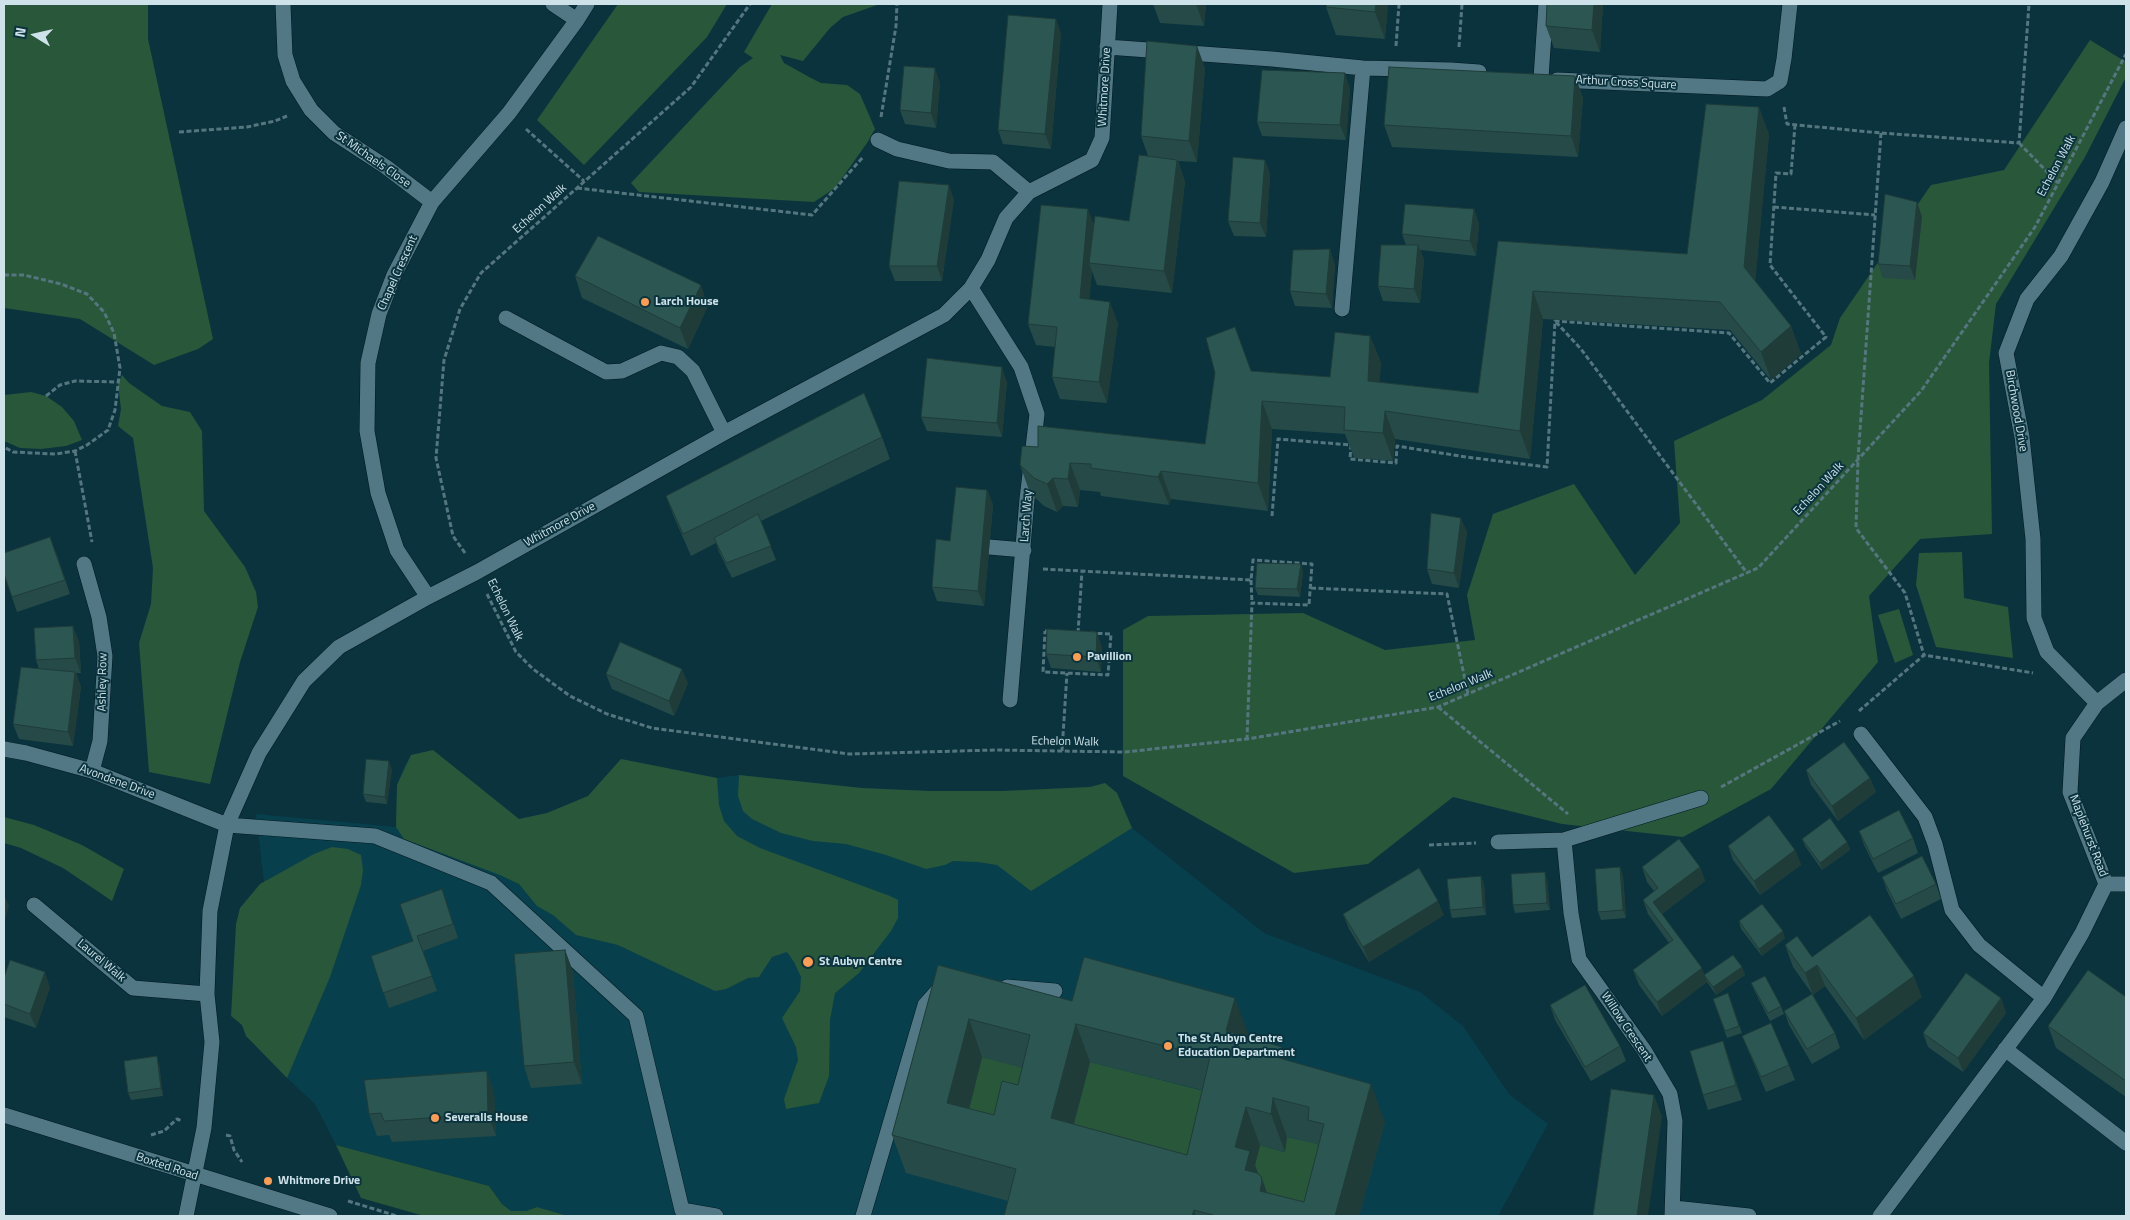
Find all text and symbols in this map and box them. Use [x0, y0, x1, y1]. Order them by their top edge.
north arrow [10, 10, 60, 60]
text: N [9, 26, 31, 39]
street label: Whitmore Drive [1096, 47, 1114, 127]
street label: Arthur Cross Square [1575, 73, 1677, 93]
street label: St Michaels Close [333, 129, 413, 191]
street label: Echelon Walk [2035, 133, 2079, 199]
street label: Echelon Walk [510, 181, 570, 237]
street label: Chapel Crescent [375, 233, 421, 313]
place label: Larch House [655, 295, 719, 309]
marker: Larch House [639, 296, 651, 308]
street label: Birchwood Drive [2002, 369, 2030, 453]
street label: Echelon Walk [1791, 459, 1847, 519]
street label: Larch Way [1018, 489, 1036, 543]
street label: Whitmore Drive [522, 499, 598, 551]
street label: Echelon Walk [484, 577, 526, 643]
place label: Pavillion [1087, 650, 1132, 664]
marker: Pavillion [1071, 651, 1083, 663]
street label: Ashley Row [95, 652, 111, 712]
street label: Echelon Walk [1427, 667, 1495, 705]
street label: Echelon Walk [1031, 734, 1099, 750]
street label: Avondene Drive [77, 762, 157, 802]
street label: Maplehurst Road [2066, 793, 2110, 879]
street label: Laurel Walk [74, 937, 128, 985]
marker: St Aubyn Centre [801, 955, 815, 969]
place label: St Aubyn Centre [819, 955, 902, 969]
street label: Willow Crescent [1597, 989, 1655, 1065]
place label: The St Aubyn Centre Education Department [1178, 1032, 1295, 1060]
marker: The St Aubyn Centre Education Department [1162, 1040, 1174, 1052]
place label: Severalls House [445, 1111, 528, 1125]
marker: Severalls House [429, 1112, 441, 1124]
street label: Boxted Road [134, 1150, 200, 1184]
place label: Whitmore Drive [278, 1174, 360, 1188]
marker: Whitmore Drive [262, 1175, 274, 1187]

